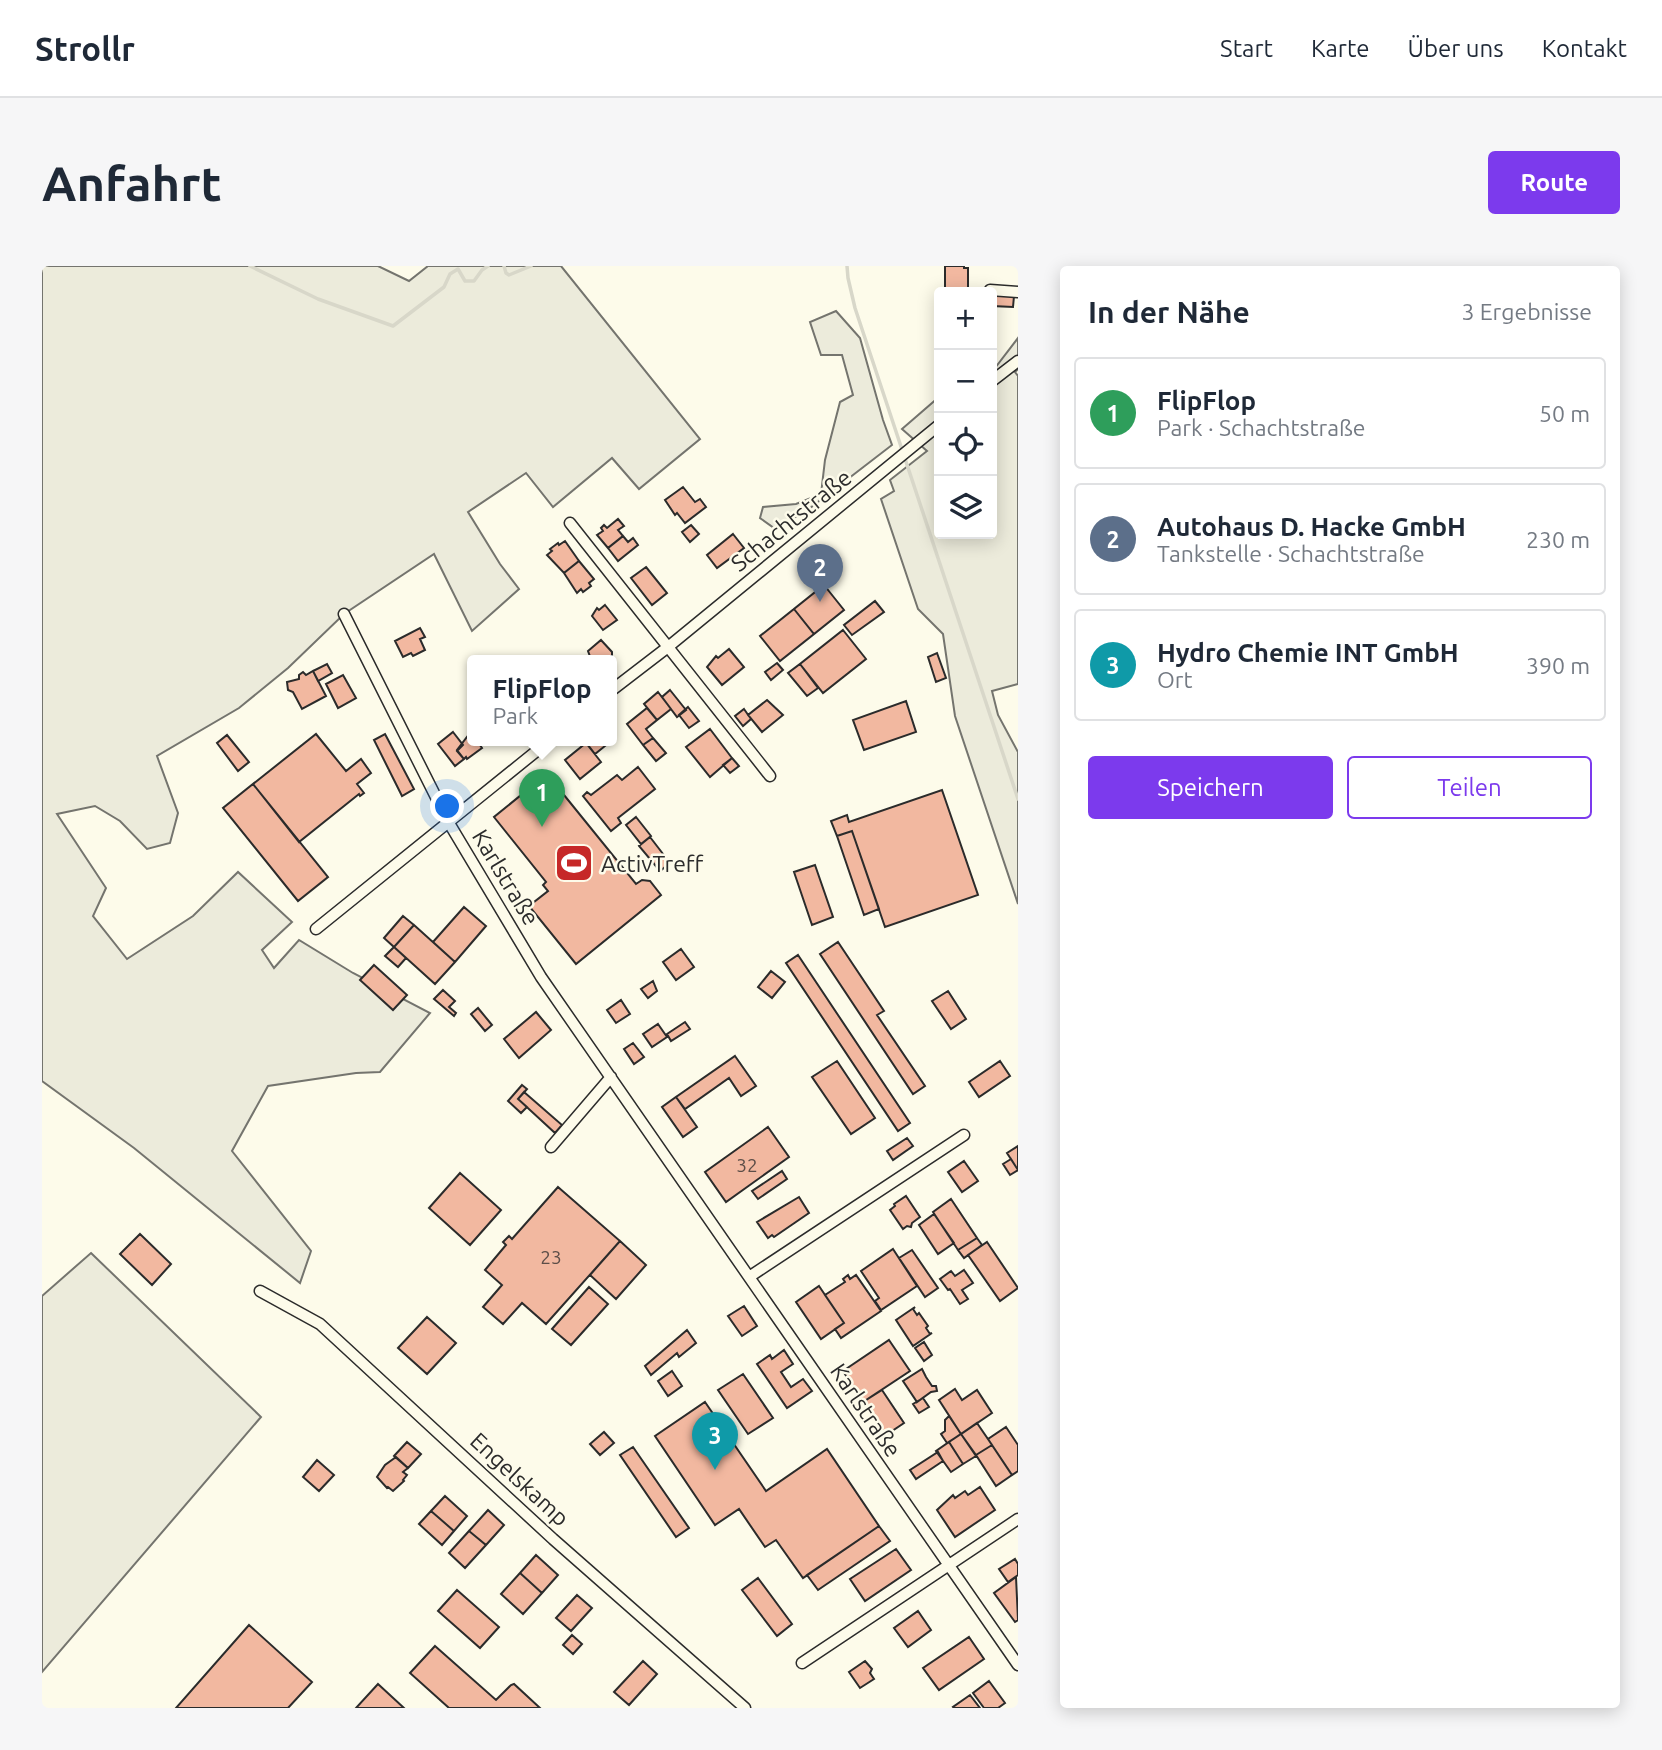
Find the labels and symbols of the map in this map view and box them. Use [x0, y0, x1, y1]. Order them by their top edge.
street label: Schachtstraße [726, 464, 856, 576]
pin: 2 [797, 544, 843, 602]
pin: 1 [519, 769, 565, 827]
your location [430, 789, 464, 823]
street label: Karlstraße [468, 825, 544, 929]
sports icon: ActivTreff [553, 842, 595, 884]
place label: ActivTreff [601, 851, 704, 876]
house number: 32 [736, 1154, 758, 1176]
house number: 23 [540, 1246, 562, 1268]
street label: Karlstraße [826, 1359, 906, 1461]
pin: 3 [692, 1412, 738, 1470]
street label: Engelskamp [466, 1427, 574, 1531]

